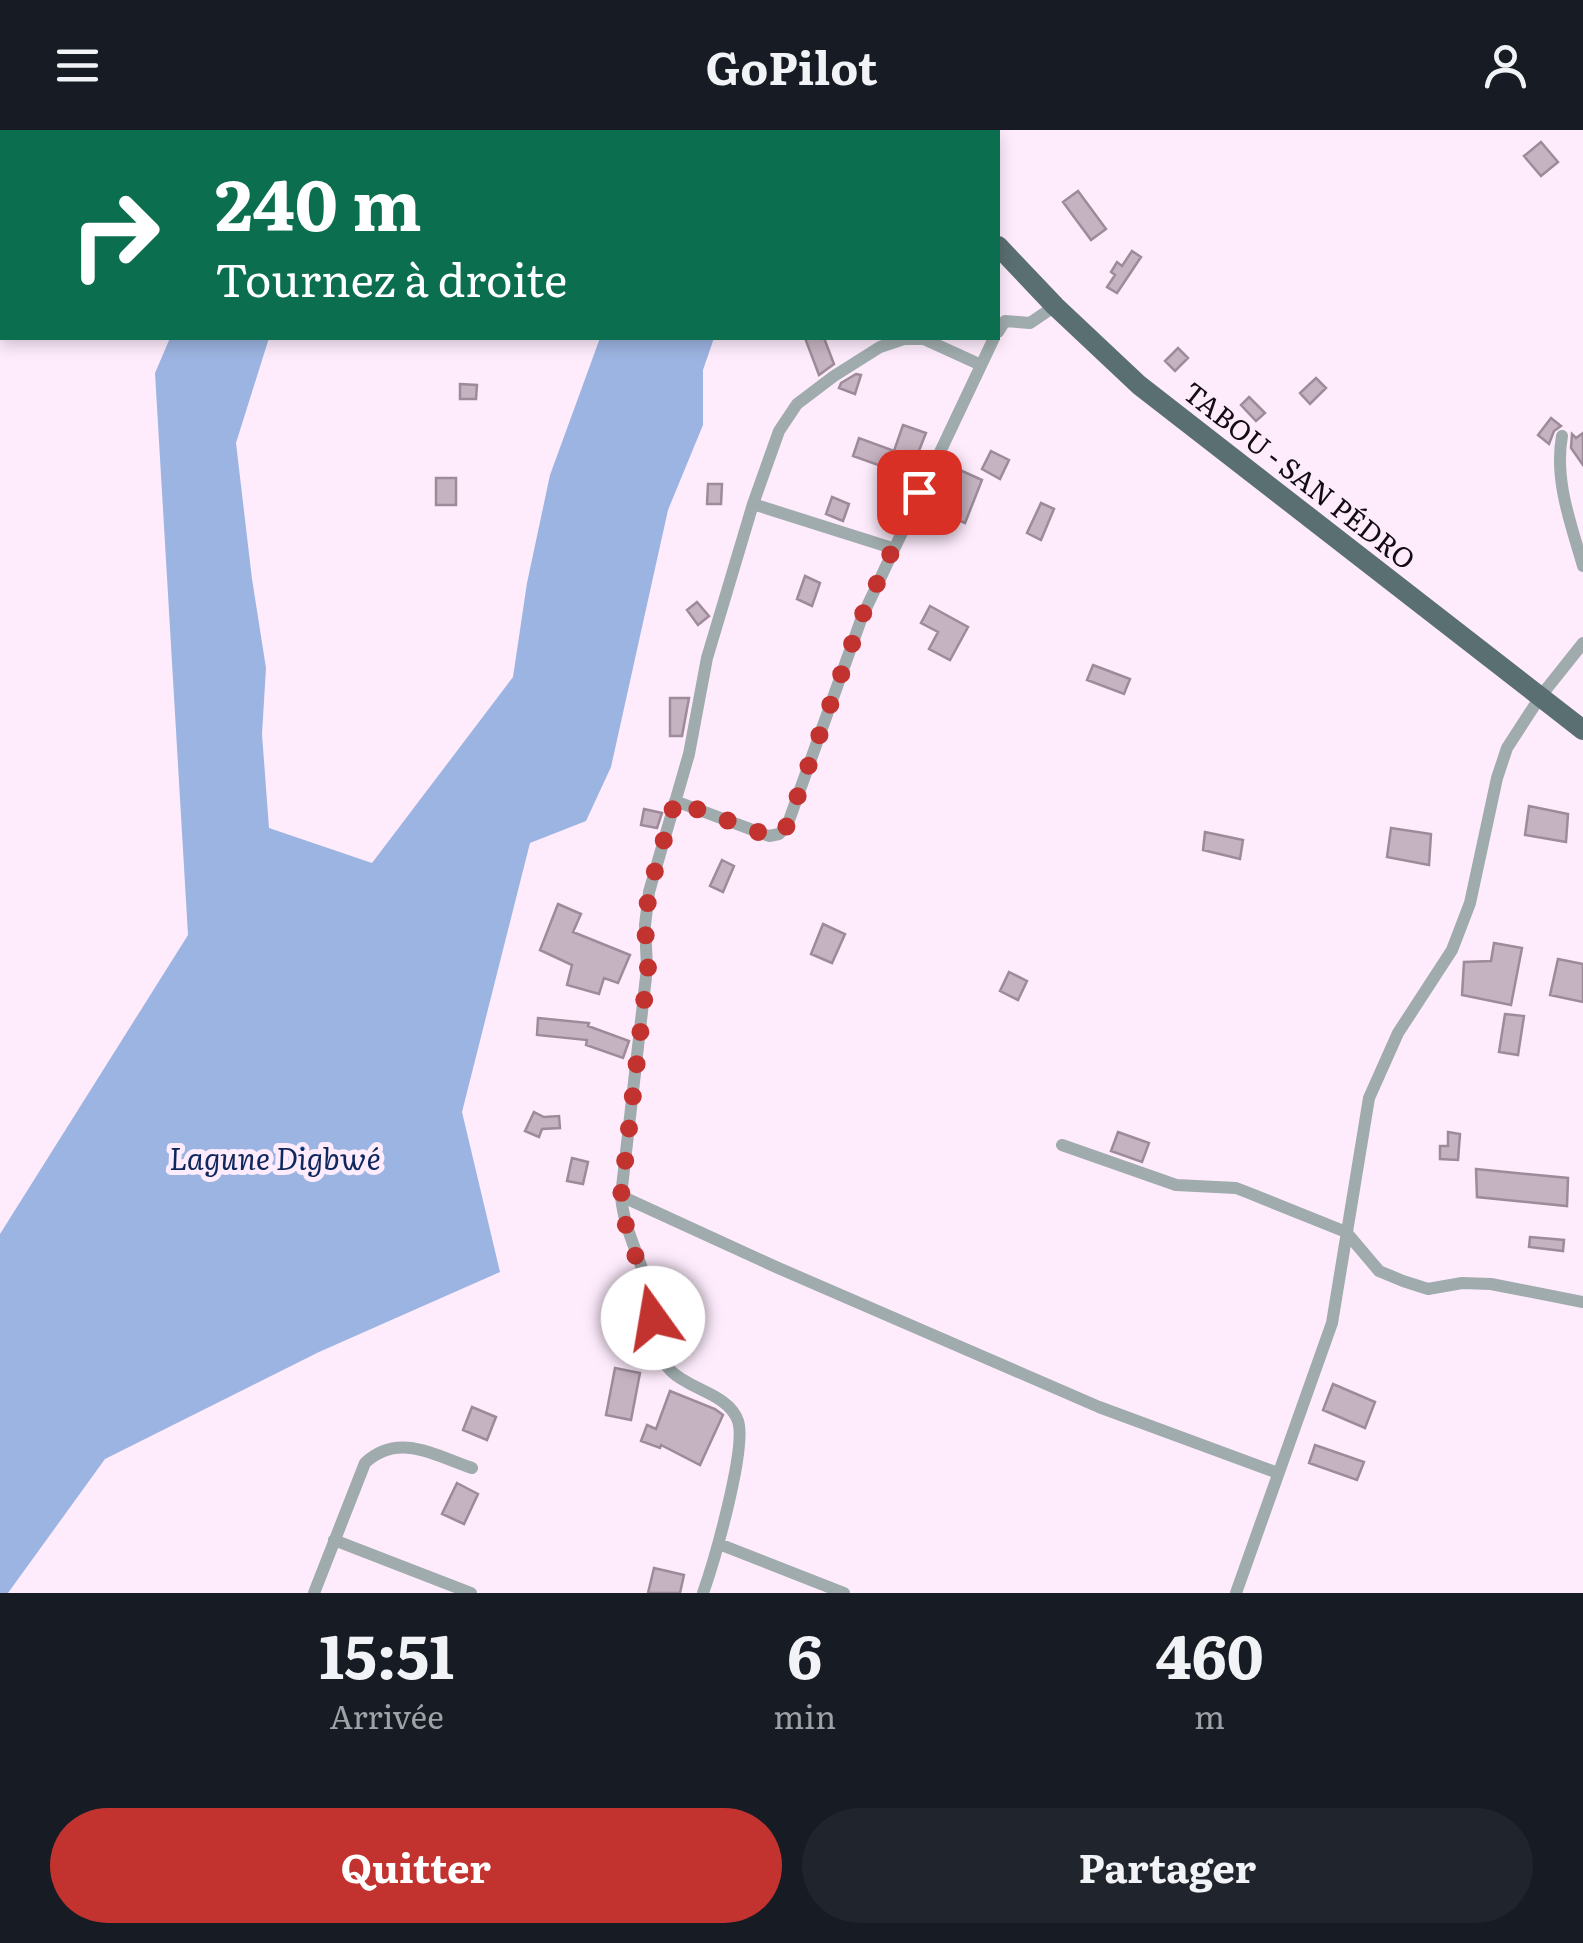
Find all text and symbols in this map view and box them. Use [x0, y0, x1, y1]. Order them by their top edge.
text: GoPilot [706, 32, 877, 99]
icon: menu [50, 38, 105, 93]
icon: person [1478, 38, 1533, 93]
text: 240 m [215, 149, 422, 253]
icon: right [50, 170, 180, 300]
text: Tournez à droite [215, 244, 567, 311]
street label: TABOU - SAN PÉDRO [1175, 370, 1425, 579]
pin [877, 450, 962, 535]
icon: arrive [892, 465, 947, 520]
water label: Lagune Digbwé [169, 1135, 381, 1179]
position arrow [601, 1266, 705, 1370]
text: 15:51 [319, 1608, 454, 1697]
text: 6 [787, 1608, 822, 1697]
text: 460 [1155, 1608, 1264, 1697]
text: Arrivée [330, 1691, 444, 1739]
text: min [773, 1691, 836, 1739]
text: m [1194, 1691, 1225, 1739]
button: Quitter [50, 1808, 782, 1923]
button: Partager [802, 1808, 1533, 1923]

